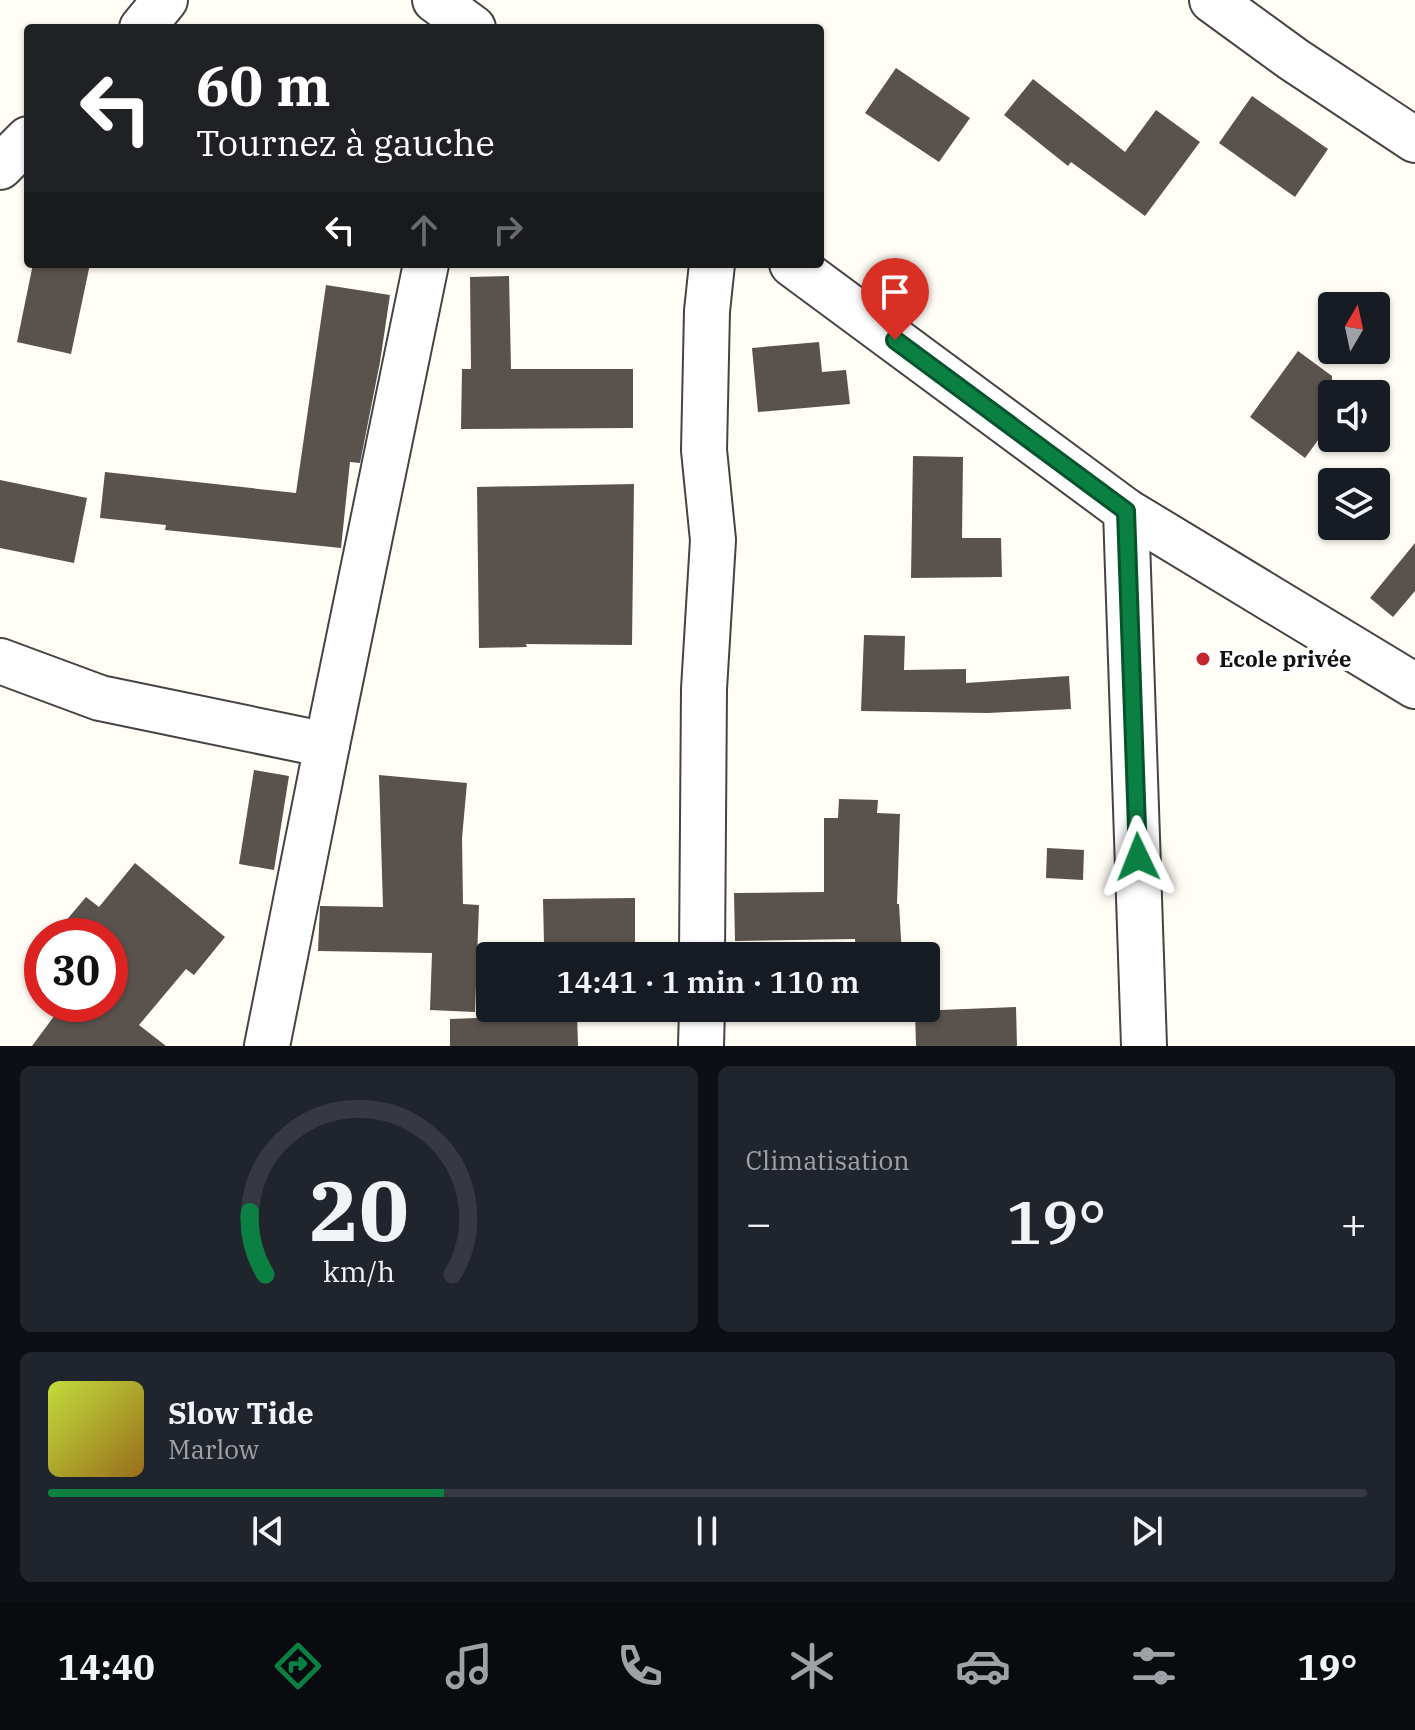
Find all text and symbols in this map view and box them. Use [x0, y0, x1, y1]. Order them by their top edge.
text: 60 m [196, 49, 331, 121]
icon: left [64, 56, 168, 160]
text: Tournez à gauche [196, 119, 495, 166]
icon: left [318, 208, 362, 252]
icon: ahead [402, 208, 446, 252]
icon: right [486, 208, 530, 252]
pin [861, 258, 929, 340]
icon: arrive [873, 270, 917, 314]
north arrow [1318, 292, 1390, 364]
map controls [1318, 292, 1390, 540]
button: sound [1318, 380, 1390, 452]
button: layers [1318, 468, 1390, 540]
place label: Ecole privée [1219, 644, 1352, 673]
marker: Ecole privée [1194, 650, 1212, 668]
position arrow [1096, 815, 1180, 899]
speed limit sign: 30 [24, 918, 128, 1022]
text: 14:41 · 1 min · 110 m [557, 962, 859, 1001]
text: Climatisation [746, 1143, 910, 1177]
text: 20 [309, 1156, 409, 1264]
text: 19° [1006, 1182, 1106, 1261]
text: − [746, 1194, 772, 1251]
text: + [1341, 1194, 1367, 1251]
text: km/h [323, 1253, 395, 1290]
text: Slow Tide [168, 1393, 314, 1432]
text: Marlow [168, 1432, 259, 1466]
icon: previous [246, 1509, 290, 1553]
icon: pause [685, 1509, 729, 1553]
icon: next [1125, 1509, 1169, 1553]
icon: directions [270, 1638, 326, 1694]
icon: music [441, 1638, 497, 1694]
icon: phone [612, 1638, 668, 1694]
icon: climate [784, 1638, 840, 1694]
icon: car [955, 1638, 1011, 1694]
icon: filters [1126, 1638, 1182, 1694]
text: 14:40 [58, 1643, 155, 1690]
text: 19° [1297, 1643, 1357, 1690]

